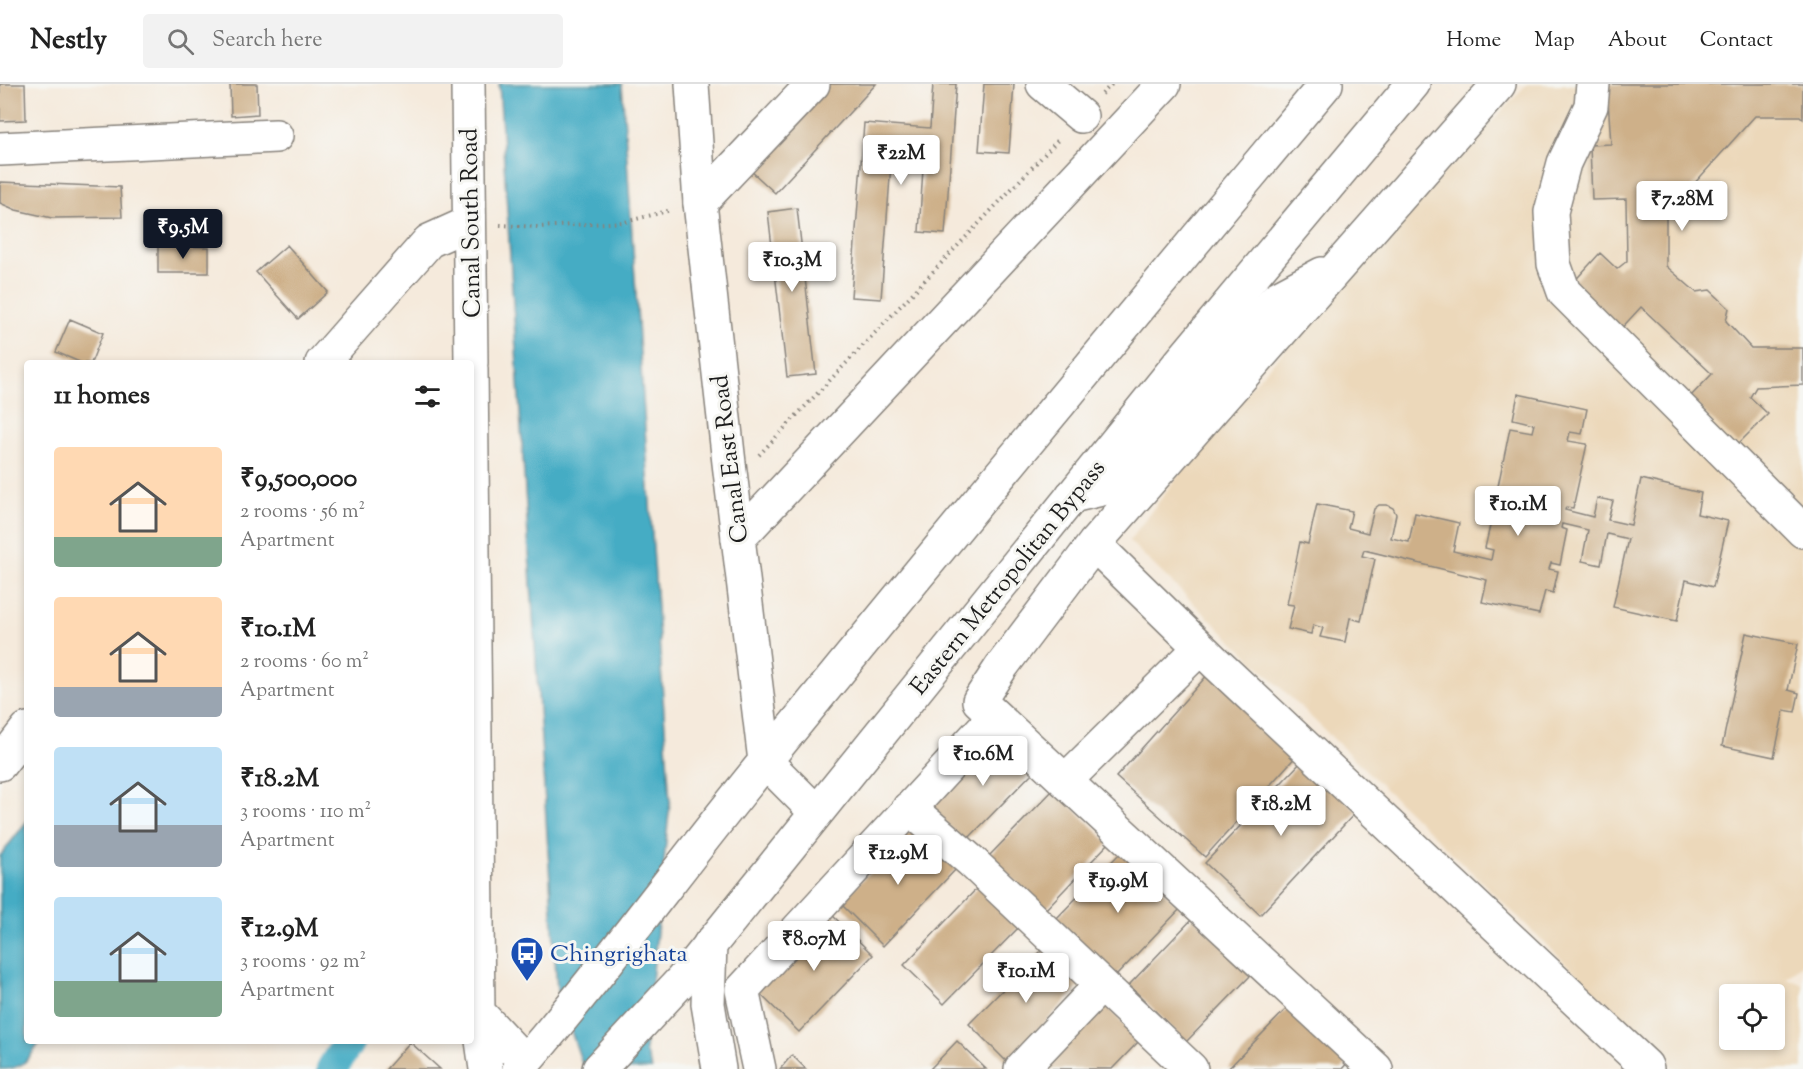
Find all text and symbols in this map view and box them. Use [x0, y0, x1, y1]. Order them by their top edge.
search box [143, 14, 563, 68]
text: Nestly [30, 21, 107, 61]
icon: search [164, 25, 197, 58]
text: Search here [212, 25, 322, 57]
text: Home [1446, 26, 1501, 56]
text: Map [1534, 26, 1575, 56]
text: About [1608, 26, 1667, 56]
text: Contact [1700, 26, 1773, 56]
street label: Canal South Road [453, 127, 491, 318]
pin: ₹22M [865, 135, 937, 186]
text: ₹22M [877, 140, 925, 169]
pin: ₹7.28M [1633, 181, 1731, 232]
text: ₹7.28M [1650, 186, 1714, 215]
pin: ₹9.5M [141, 209, 225, 260]
text: ₹9.5M [157, 214, 209, 243]
pin: ₹10.3M [743, 242, 841, 293]
text: ₹10.3M [762, 247, 822, 276]
street label: Canal East Road [704, 372, 758, 545]
text: 11 homes [54, 378, 150, 415]
icon: filters [411, 380, 444, 413]
street label: Eastern Metropolitan Bypass [903, 453, 1114, 703]
text: ₹9,500,000 [240, 461, 357, 498]
icon: home [102, 471, 174, 543]
pin: ₹10.1M [1469, 486, 1567, 537]
text: ₹10.1M [1489, 491, 1547, 520]
text: 2 rooms · 56 m² [240, 498, 365, 527]
text: Apartment [240, 527, 335, 556]
text: ₹10.1M [240, 611, 316, 648]
icon: home [102, 621, 174, 693]
text: 2 rooms · 60 m² [240, 648, 369, 677]
text: Apartment [240, 677, 335, 706]
pin: ₹10.6M [934, 736, 1032, 787]
text: ₹10.6M [952, 741, 1014, 770]
text: ₹18.2M [240, 761, 319, 798]
icon: home [102, 771, 174, 843]
pin: ₹18.2M [1232, 786, 1330, 837]
text: ₹18.2M [1251, 791, 1311, 820]
text: 3 rooms · 110 m² [240, 798, 371, 827]
text: Apartment [240, 827, 335, 856]
pin: ₹12.9M [849, 835, 947, 886]
text: ₹12.9M [868, 840, 928, 869]
pin: ₹19.9M [1069, 863, 1167, 914]
text: ₹19.9M [1088, 868, 1148, 897]
text: ₹12.9M [240, 911, 318, 948]
icon: home [102, 921, 174, 993]
pin: ₹8.07M [765, 921, 863, 972]
text: ₹8.07M [782, 926, 846, 955]
bus stop icon: Chingrighata [509, 935, 545, 982]
place label: Chingrighata [550, 938, 688, 972]
text: 3 rooms · 92 m² [240, 948, 366, 977]
pin: ₹10.1M [977, 953, 1075, 1004]
text: ₹10.1M [997, 958, 1055, 987]
text: Apartment [240, 977, 335, 1006]
map controls [1719, 984, 1785, 1050]
button: locate [1719, 984, 1785, 1050]

